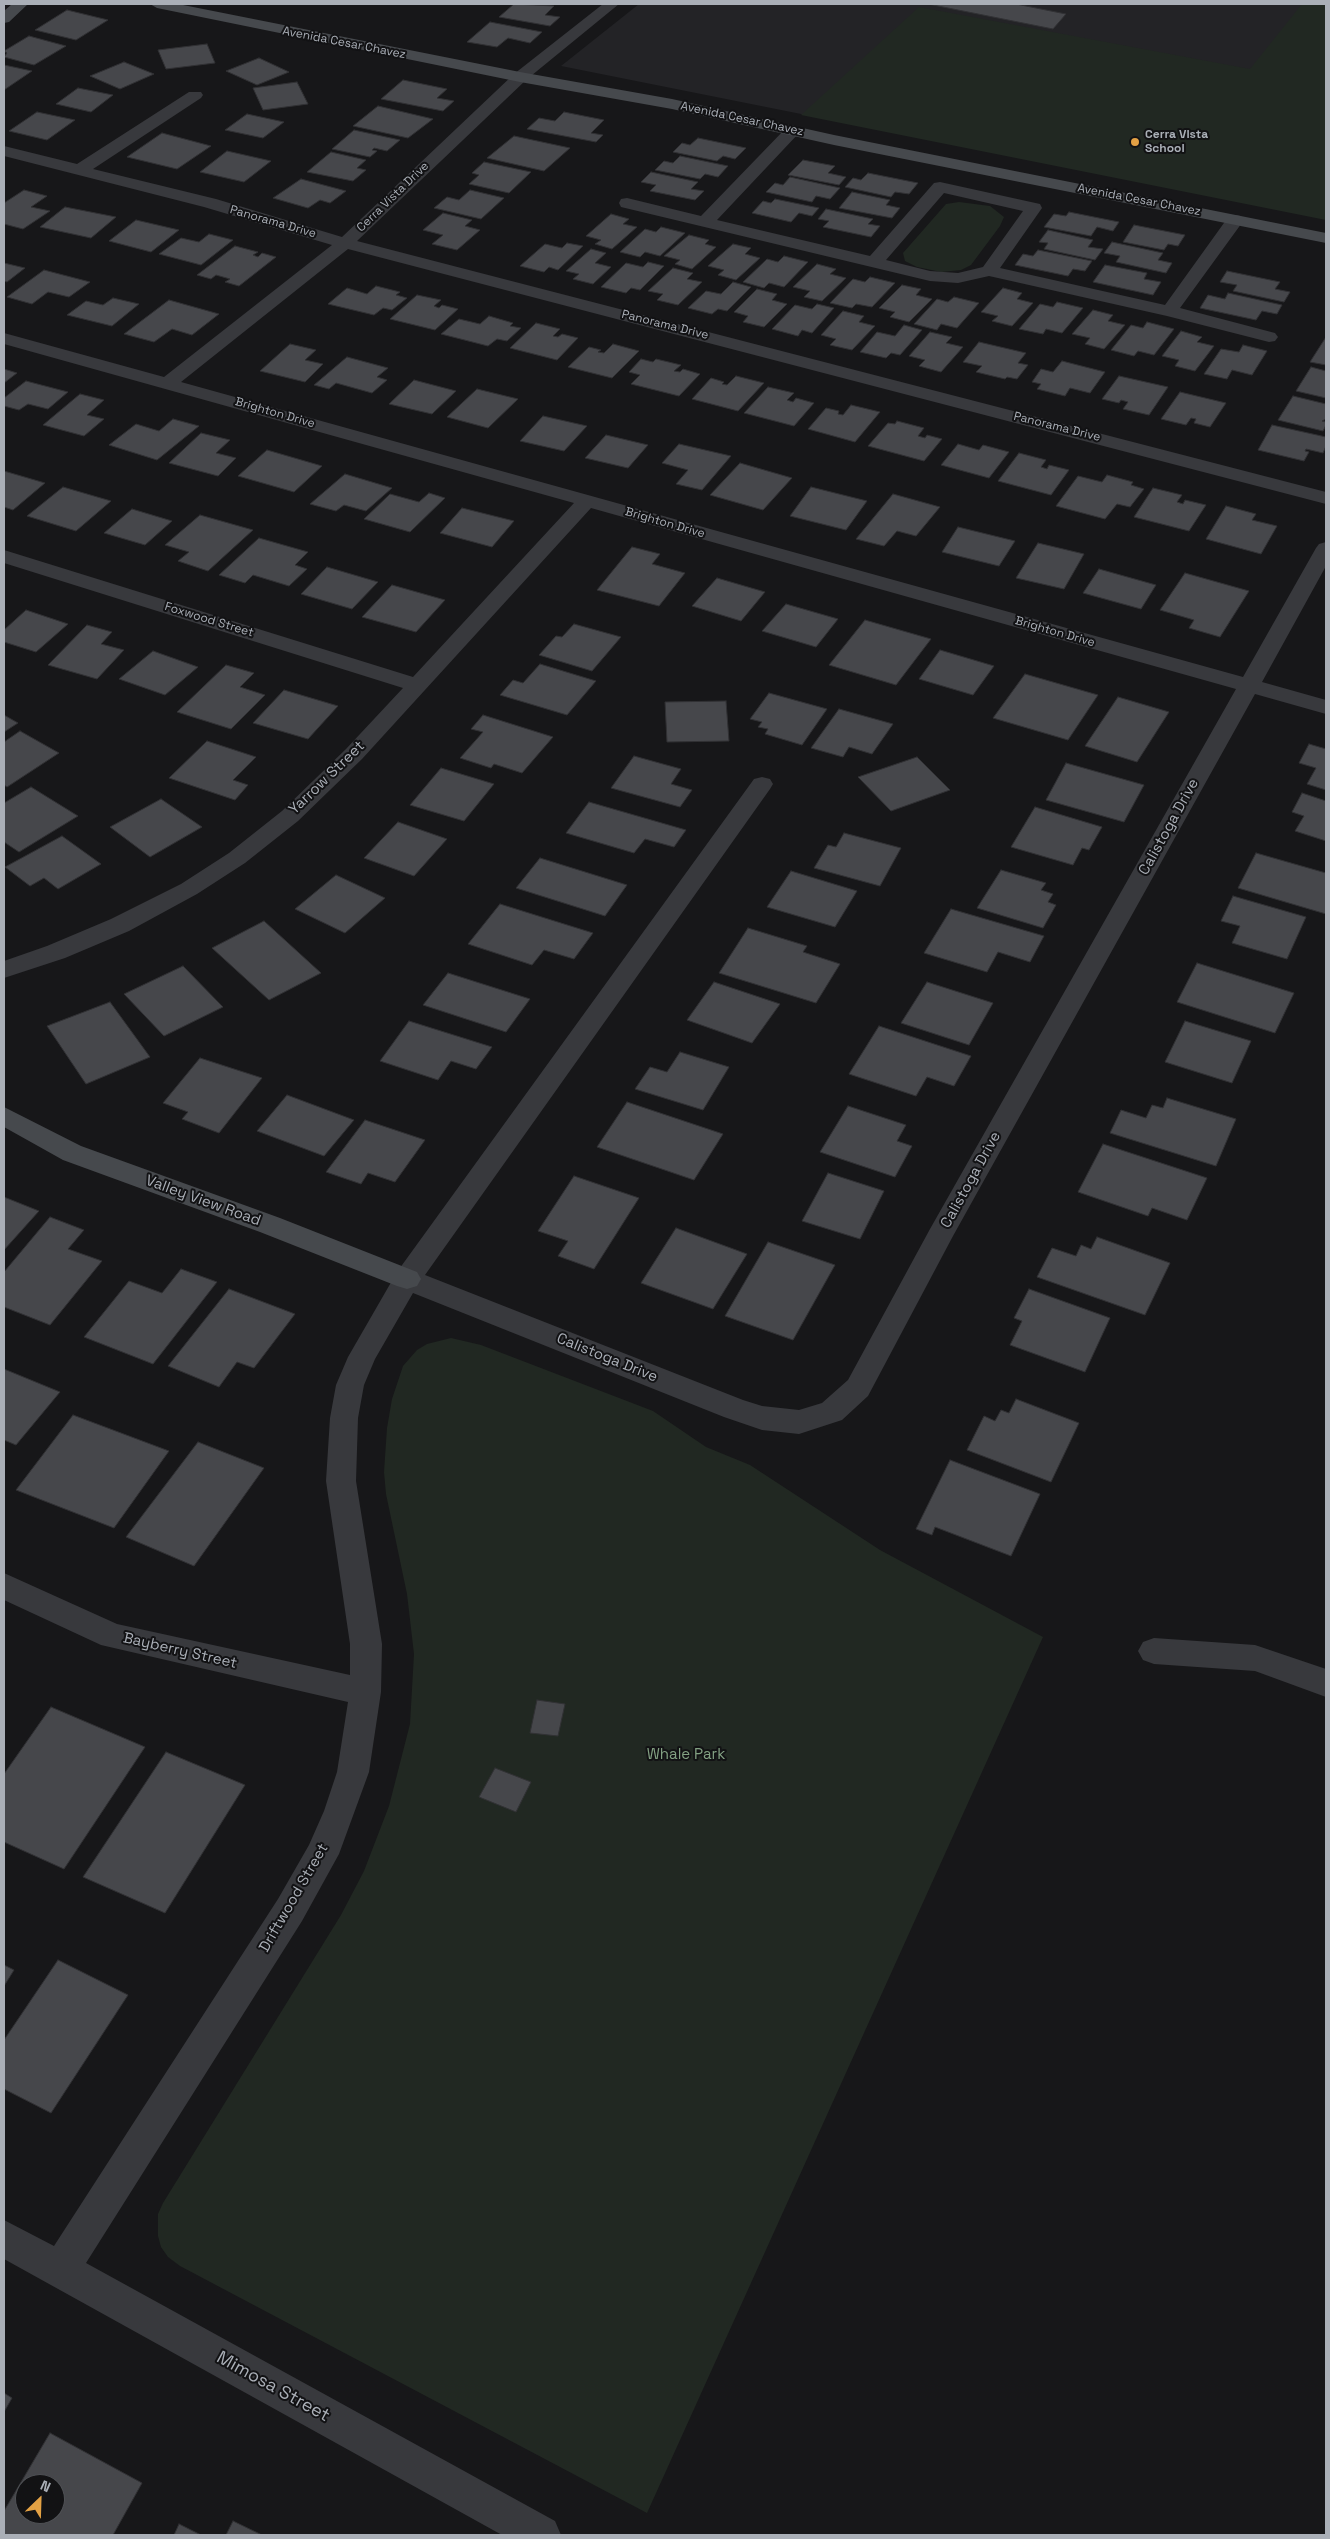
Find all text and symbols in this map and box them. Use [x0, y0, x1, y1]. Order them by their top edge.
street label: Avenida Cesar Chavez [281, 24, 407, 62]
street label: Avenida Cesar Chavez [679, 99, 805, 139]
place label: Cerra Vista School [1145, 128, 1208, 156]
marker: Cerra Vista School [1129, 136, 1141, 148]
street label: Cerra Vista Drive [354, 159, 432, 235]
street label: Avenida Cesar Chavez [1076, 181, 1202, 219]
street label: Panorama Drive [228, 203, 318, 241]
street label: Panorama Drive [620, 307, 710, 343]
street label: Brighton Drive [234, 395, 316, 431]
street label: Panorama Drive [1012, 409, 1102, 445]
street label: Brighton Drive [624, 505, 706, 541]
street label: Foxwood Street [163, 600, 255, 640]
street label: Brighton Drive [1014, 614, 1096, 650]
street label: Yarrow Street [285, 737, 369, 819]
street label: Calistoga Drive [1135, 776, 1203, 878]
street label: Calistoga Drive [937, 1129, 1005, 1231]
street label: Valley View Road [143, 1172, 263, 1230]
street label: Calistoga Drive [554, 1330, 660, 1386]
street label: Bayberry Street [121, 1629, 239, 1673]
park label: Whale Park [647, 1746, 725, 1764]
street label: Driftwood Street [256, 1841, 332, 1955]
street label: Mimosa Street [213, 2347, 333, 2427]
north arrow [15, 2474, 65, 2524]
text: N [38, 2476, 54, 2496]

